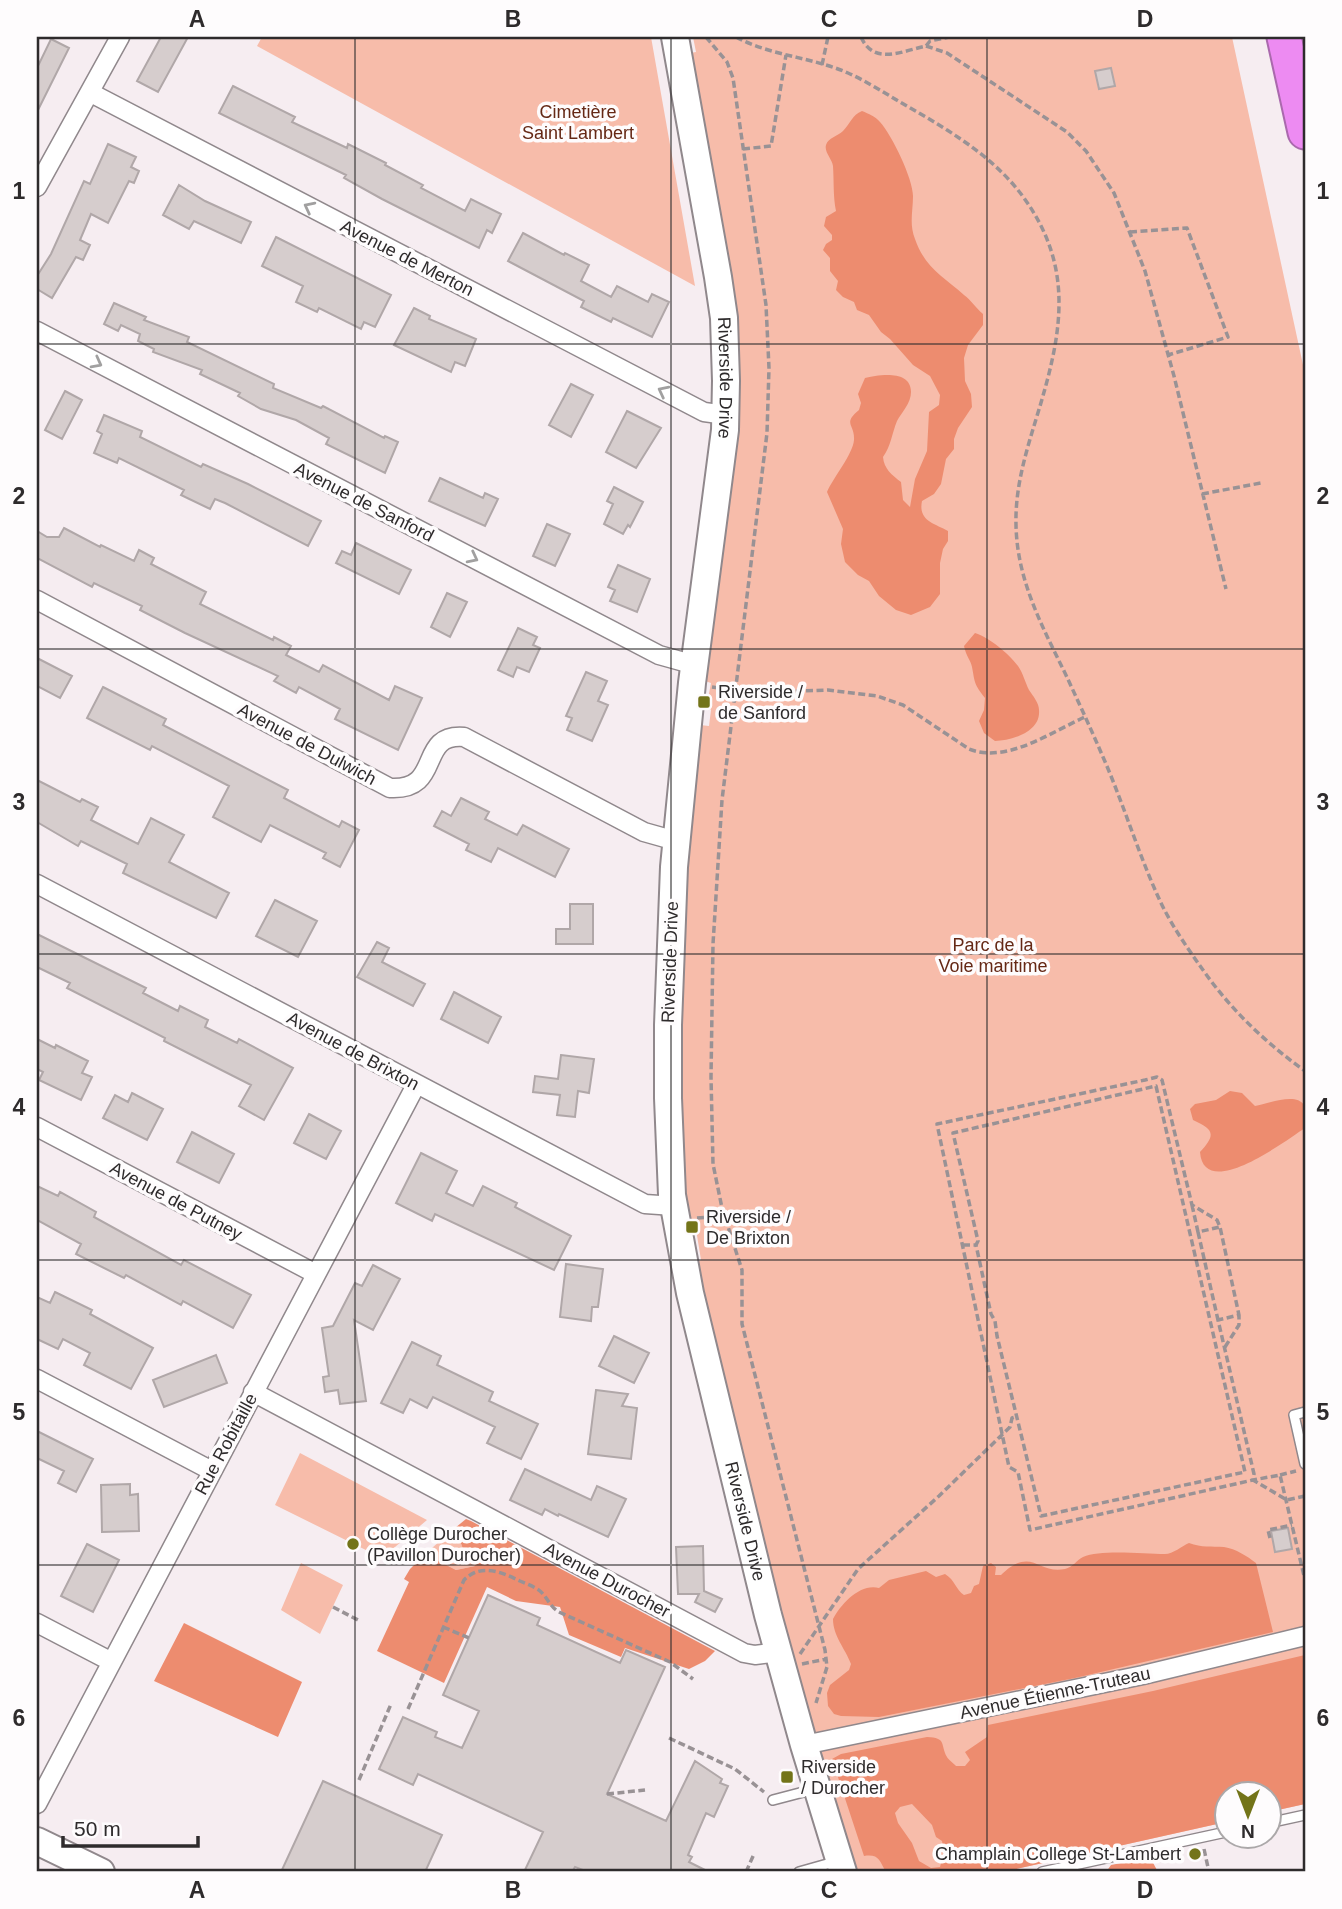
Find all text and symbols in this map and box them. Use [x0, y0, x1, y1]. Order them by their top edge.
text: A [189, 6, 205, 32]
text: B [505, 6, 521, 32]
text: C [821, 6, 837, 32]
text: D [1137, 6, 1153, 32]
park label: Cimetière Saint Lambert [522, 102, 634, 143]
text: 1 [13, 178, 26, 204]
text: 1 [1317, 178, 1330, 204]
one-way arrow [304, 201, 316, 215]
street label: Avenue de Merton [337, 216, 477, 300]
street label: Riverside Drive [714, 316, 736, 440]
one-way arrow [90, 355, 102, 368]
one-way arrow [658, 385, 670, 399]
street label: Avenue de Sanford [291, 458, 437, 546]
text: 2 [13, 483, 25, 509]
text: 2 [1317, 483, 1329, 509]
one-way arrow [466, 550, 478, 564]
place label: Riverside / de Sanford [718, 682, 806, 723]
marker: Riverside / de Sanford [696, 694, 712, 710]
street label: Avenue de Dulwich [234, 699, 380, 789]
text: 3 [13, 789, 25, 815]
text: 3 [1317, 789, 1329, 815]
street label: Riverside Drive [658, 901, 682, 1023]
park label: Parc de la Voie maritime [938, 935, 1048, 976]
street label: Avenue de Brixton [284, 1008, 422, 1094]
text: 4 [13, 1094, 26, 1120]
text: 4 [1317, 1094, 1330, 1120]
street label: Avenue de Putney [106, 1158, 246, 1244]
place label: Riverside / De Brixton [706, 1207, 791, 1248]
marker: Riverside / De Brixton [684, 1219, 700, 1235]
street label: Rue Robitaille [191, 1390, 261, 1498]
text: 5 [13, 1399, 26, 1425]
text: 5 [1317, 1399, 1330, 1425]
street label: Riverside Drive [721, 1460, 769, 1583]
place label: Collège Durocher (Pavillon Durocher) [367, 1524, 521, 1565]
marker: Collège Durocher (Pavillon Durocher) [345, 1536, 361, 1552]
street label: Avenue Durocher [541, 1538, 673, 1622]
street label: Avenue Étienne-Truteau [958, 1663, 1152, 1723]
text: 6 [13, 1705, 25, 1731]
text: 6 [1317, 1705, 1329, 1731]
place label: Riverside / Durocher [801, 1757, 885, 1798]
marker: Riverside / Durocher [779, 1769, 795, 1785]
north arrow [1212, 1780, 1282, 1850]
scale bar [63, 1804, 198, 1848]
text: 50 m [74, 1817, 121, 1840]
text: N [1241, 1821, 1255, 1842]
place label: Champlain College St-Lambert [935, 1844, 1181, 1864]
marker: Champlain College St-Lambert [1187, 1846, 1203, 1862]
text: A [189, 1877, 205, 1903]
text: B [505, 1877, 521, 1903]
text: C [821, 1877, 837, 1903]
text: D [1137, 1877, 1153, 1903]

